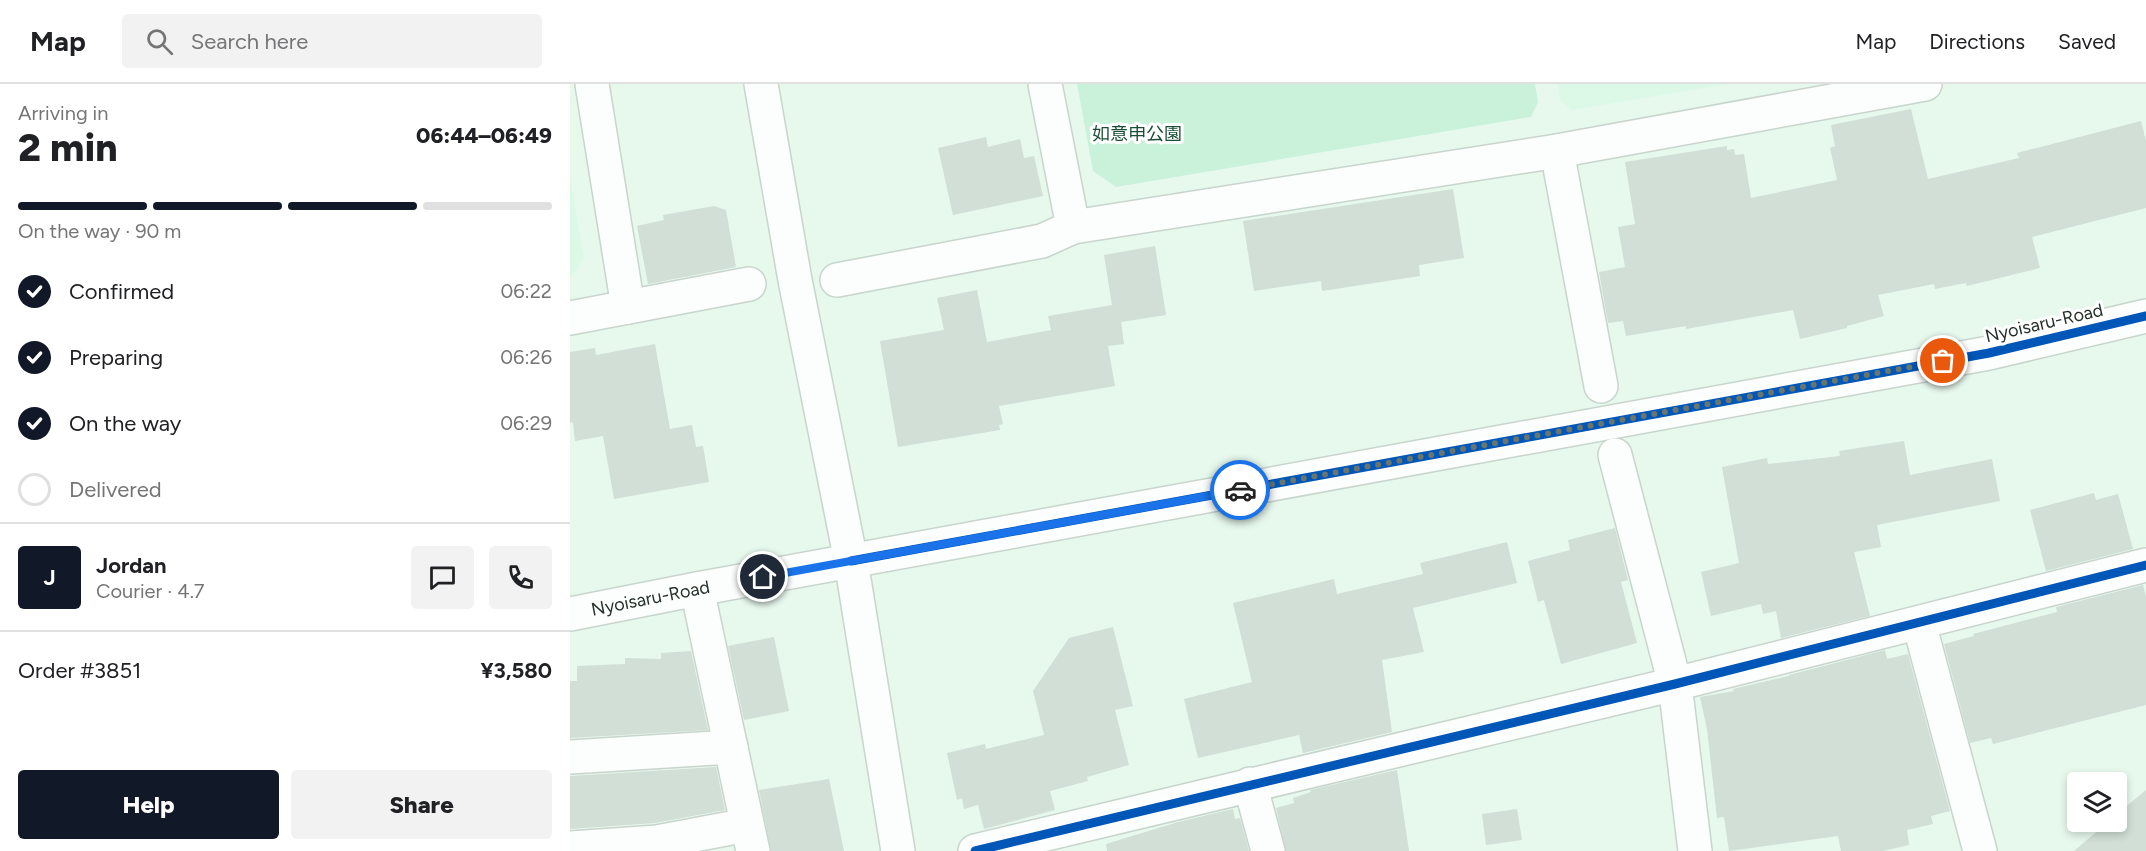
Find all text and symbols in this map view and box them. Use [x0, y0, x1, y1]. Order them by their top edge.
search box [122, 14, 542, 68]
text: Map [30, 24, 86, 58]
icon: search [143, 25, 176, 58]
text: Search here [191, 28, 308, 55]
text: Map [1855, 29, 1896, 54]
text: Directions [1929, 29, 2025, 54]
text: Saved [2058, 29, 2116, 54]
text: Arriving in [18, 101, 108, 125]
text: 06:44–06:49 [416, 122, 552, 149]
park label: 如意申公園 [1092, 123, 1182, 145]
text: 2 min [18, 124, 118, 171]
text: On the way · 90 m [18, 219, 181, 243]
icon: check [18, 275, 51, 308]
text: Confirmed [69, 278, 174, 305]
text: 06:22 [500, 279, 552, 303]
street label: Nyoisaru-Road [1983, 299, 2105, 347]
pin [1917, 335, 1968, 386]
icon: check [18, 341, 51, 374]
text: Preparing [69, 344, 163, 371]
icon: bag [1926, 344, 1959, 377]
text: 06:26 [500, 345, 552, 369]
icon: check [18, 407, 51, 440]
text: On the way [69, 410, 181, 437]
text: 06:29 [500, 411, 552, 435]
courier [1210, 460, 1270, 520]
icon: car [1224, 474, 1257, 507]
text: Delivered [69, 476, 162, 503]
button: chat [411, 546, 474, 609]
button: phone [489, 546, 552, 609]
pin [737, 551, 788, 602]
text: Jordan [96, 552, 167, 579]
icon: home [746, 560, 779, 593]
text: J [43, 564, 56, 591]
street label: Nyoisaru-Road [589, 576, 712, 621]
text: Courier · 4.7 [96, 579, 205, 603]
text: Order #3851 [18, 657, 141, 684]
text: ¥3,580 [480, 657, 552, 684]
button: Help [18, 770, 279, 839]
button: Share [291, 770, 552, 839]
map controls [2067, 772, 2127, 832]
button: layers [2067, 772, 2127, 832]

